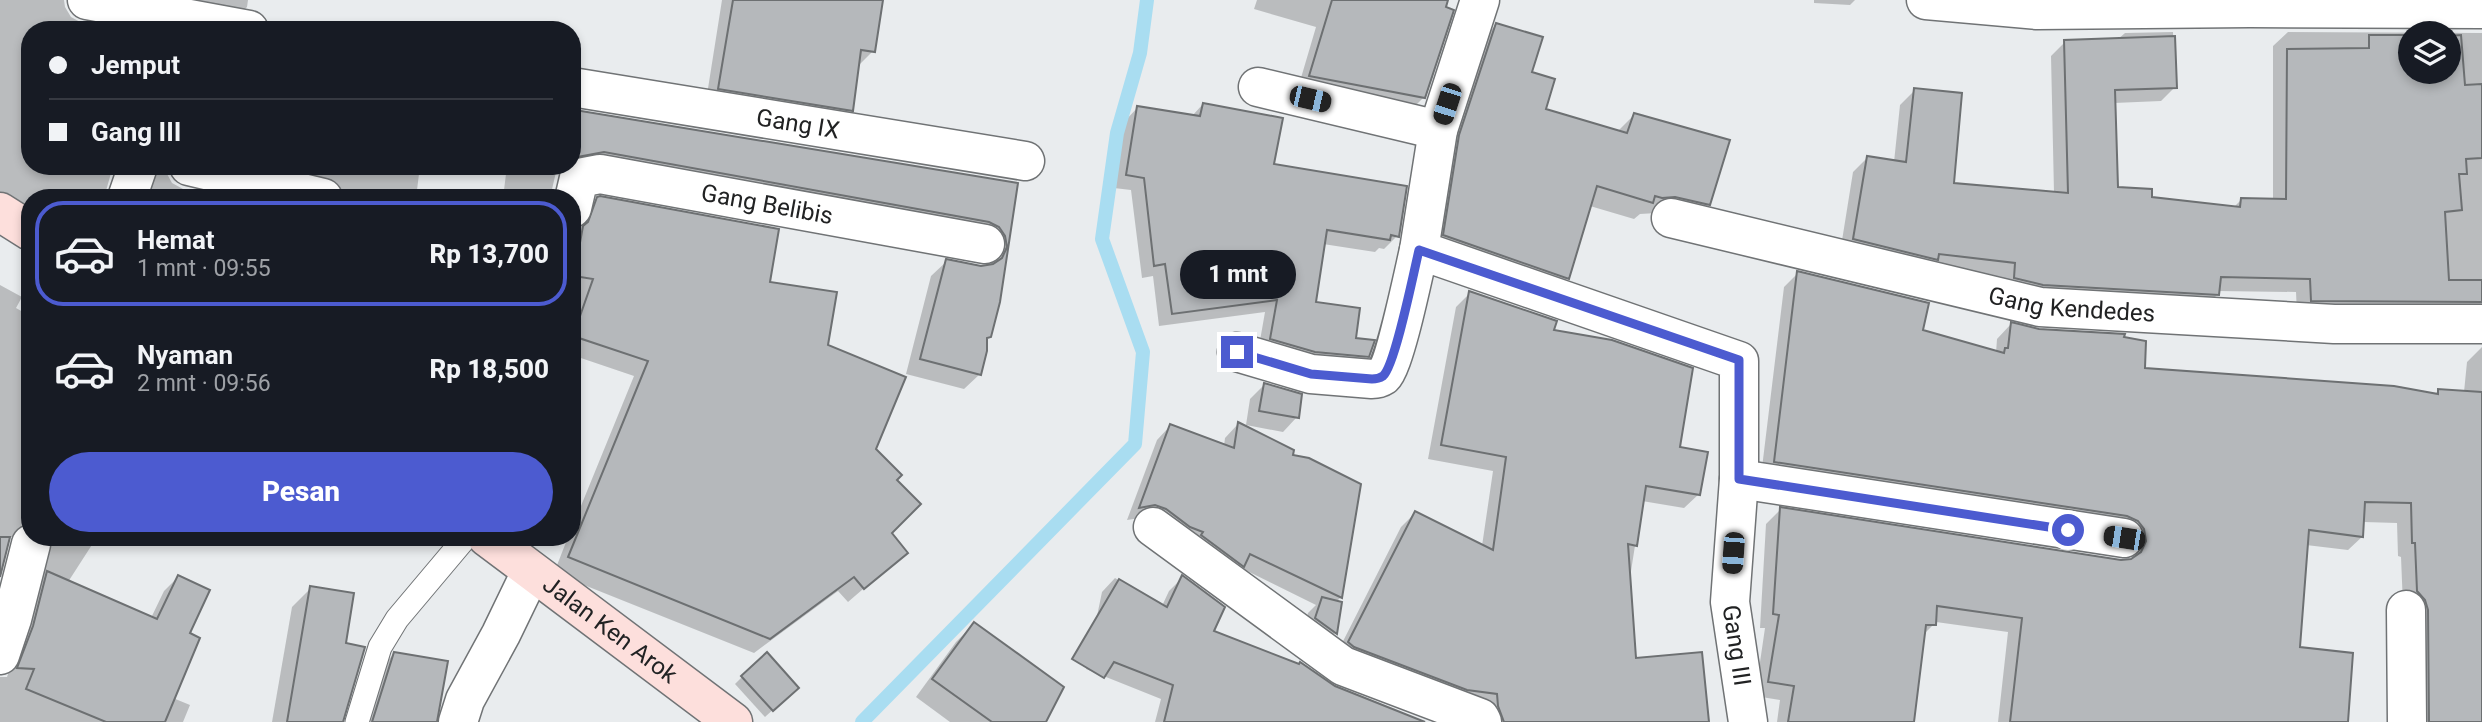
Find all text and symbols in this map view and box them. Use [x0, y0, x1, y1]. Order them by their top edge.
map controls [2398, 21, 2461, 84]
button: layers [2398, 21, 2461, 84]
text: Jemput [91, 50, 180, 80]
car [1431, 81, 1464, 127]
car [1288, 84, 1333, 114]
street label: Gang IX [754, 103, 842, 144]
text: Gang III [91, 117, 181, 147]
street label: Gang Belibis [699, 179, 835, 230]
icon: car [53, 222, 116, 285]
text: Hemat [137, 225, 215, 255]
text: Rp 13,700 [429, 239, 549, 269]
callout: 1 mnt [1179, 250, 1295, 300]
text: 1 mnt · 09:55 [137, 255, 271, 282]
text: 1 mnt [1208, 261, 1268, 288]
street label: Gang Kendedes [1986, 281, 2156, 328]
route end [1221, 336, 1253, 368]
icon: car [53, 337, 116, 400]
text: Nyaman [137, 340, 233, 370]
text: Rp 18,500 [429, 354, 549, 384]
text: 2 mnt · 09:56 [137, 370, 271, 397]
button: Pesan [49, 452, 553, 532]
route start [2052, 514, 2084, 546]
car [2102, 524, 2147, 552]
car [1722, 531, 1745, 575]
street label: Jalan Ken Arok [537, 570, 683, 690]
street label: Gang III [1717, 603, 1756, 688]

